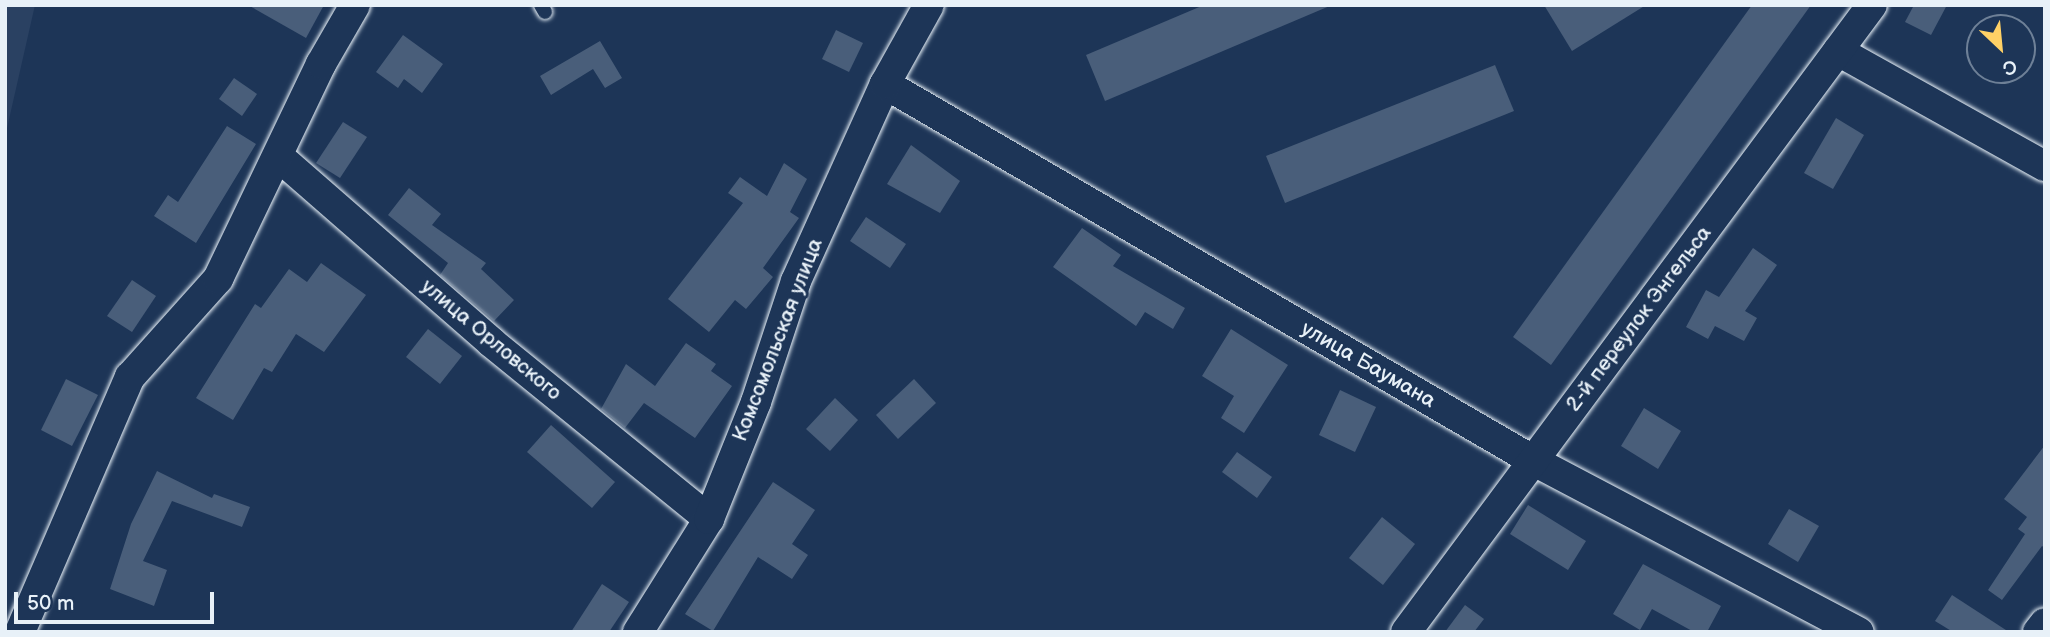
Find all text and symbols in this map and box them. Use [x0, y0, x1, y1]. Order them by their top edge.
north arrow [1966, 14, 2036, 84]
text: С [1999, 53, 2021, 80]
street label: 2-й переулок Энгельса [1561, 221, 1717, 417]
street label: Комсомольская улица [728, 235, 828, 445]
street label: улица Орловского [416, 274, 566, 406]
street label: улица Баумана [1296, 316, 1440, 414]
scale bar [18, 578, 217, 622]
text: 50 m [27, 591, 74, 616]

